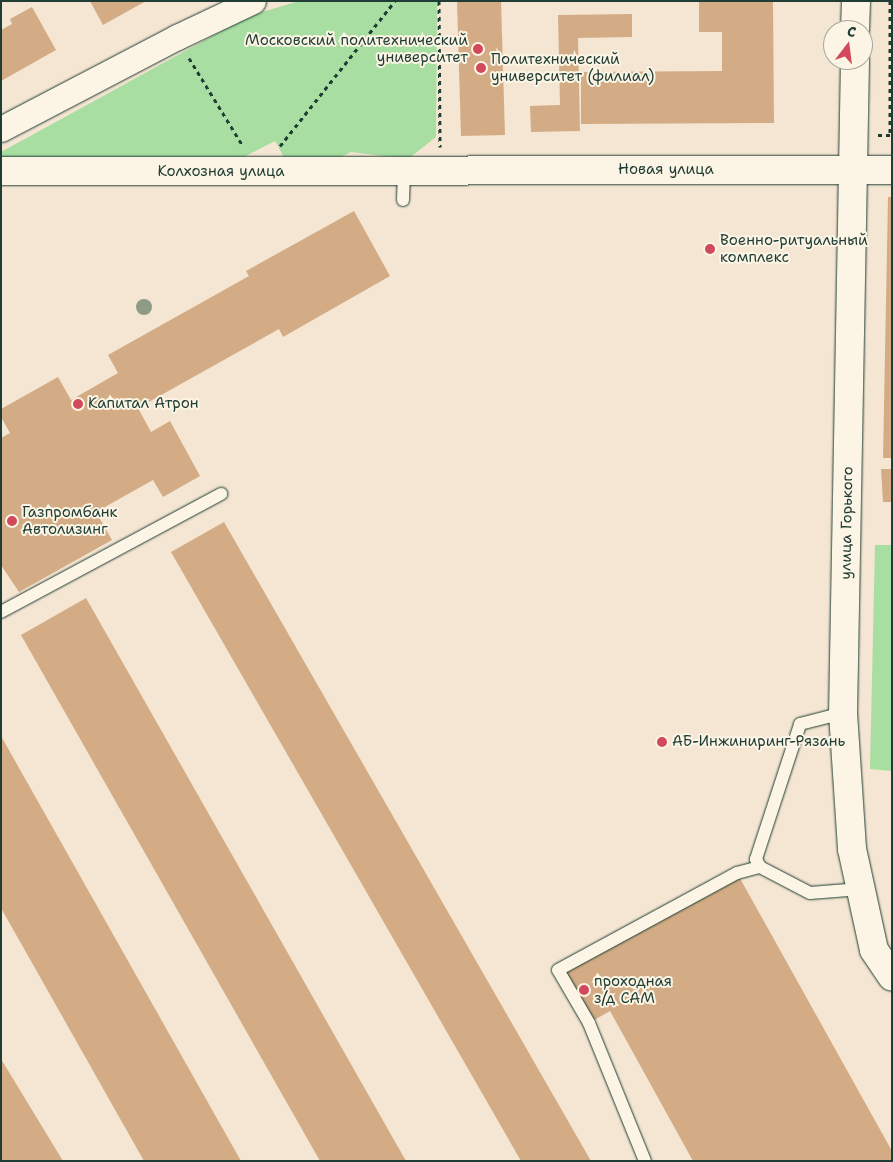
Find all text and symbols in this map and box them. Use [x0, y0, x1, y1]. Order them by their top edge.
north arrow [823, 20, 873, 70]
text: С [845, 22, 858, 41]
place label: Московский политехнический университет [245, 31, 468, 66]
marker: Московский политехнический университет [472, 43, 484, 55]
place label: Политехнический университет (филиал) [491, 50, 654, 85]
marker: Политехнический университет (филиал) [475, 62, 487, 74]
street label: Новая улица [618, 161, 714, 179]
street label: Колхозная улица [157, 163, 285, 181]
place label: Военно-ритуальный комплекс [720, 231, 868, 266]
marker: Военно-ритуальный комплекс [704, 243, 716, 255]
place label: Капитал Атрон [88, 395, 199, 413]
marker: Капитал Атрон [72, 398, 84, 410]
street label: улица Горького [837, 466, 857, 580]
place label: Газпромбанк Автолизинг [22, 503, 118, 538]
marker: Газпромбанк Автолизинг [6, 515, 18, 527]
place label: АБ-Инжиниринг-Рязань [672, 733, 845, 751]
marker: АБ-Инжиниринг-Рязань [656, 736, 668, 748]
place label: проходная з/д САМ [594, 972, 672, 1007]
marker: проходная з/д САМ [578, 984, 590, 996]

